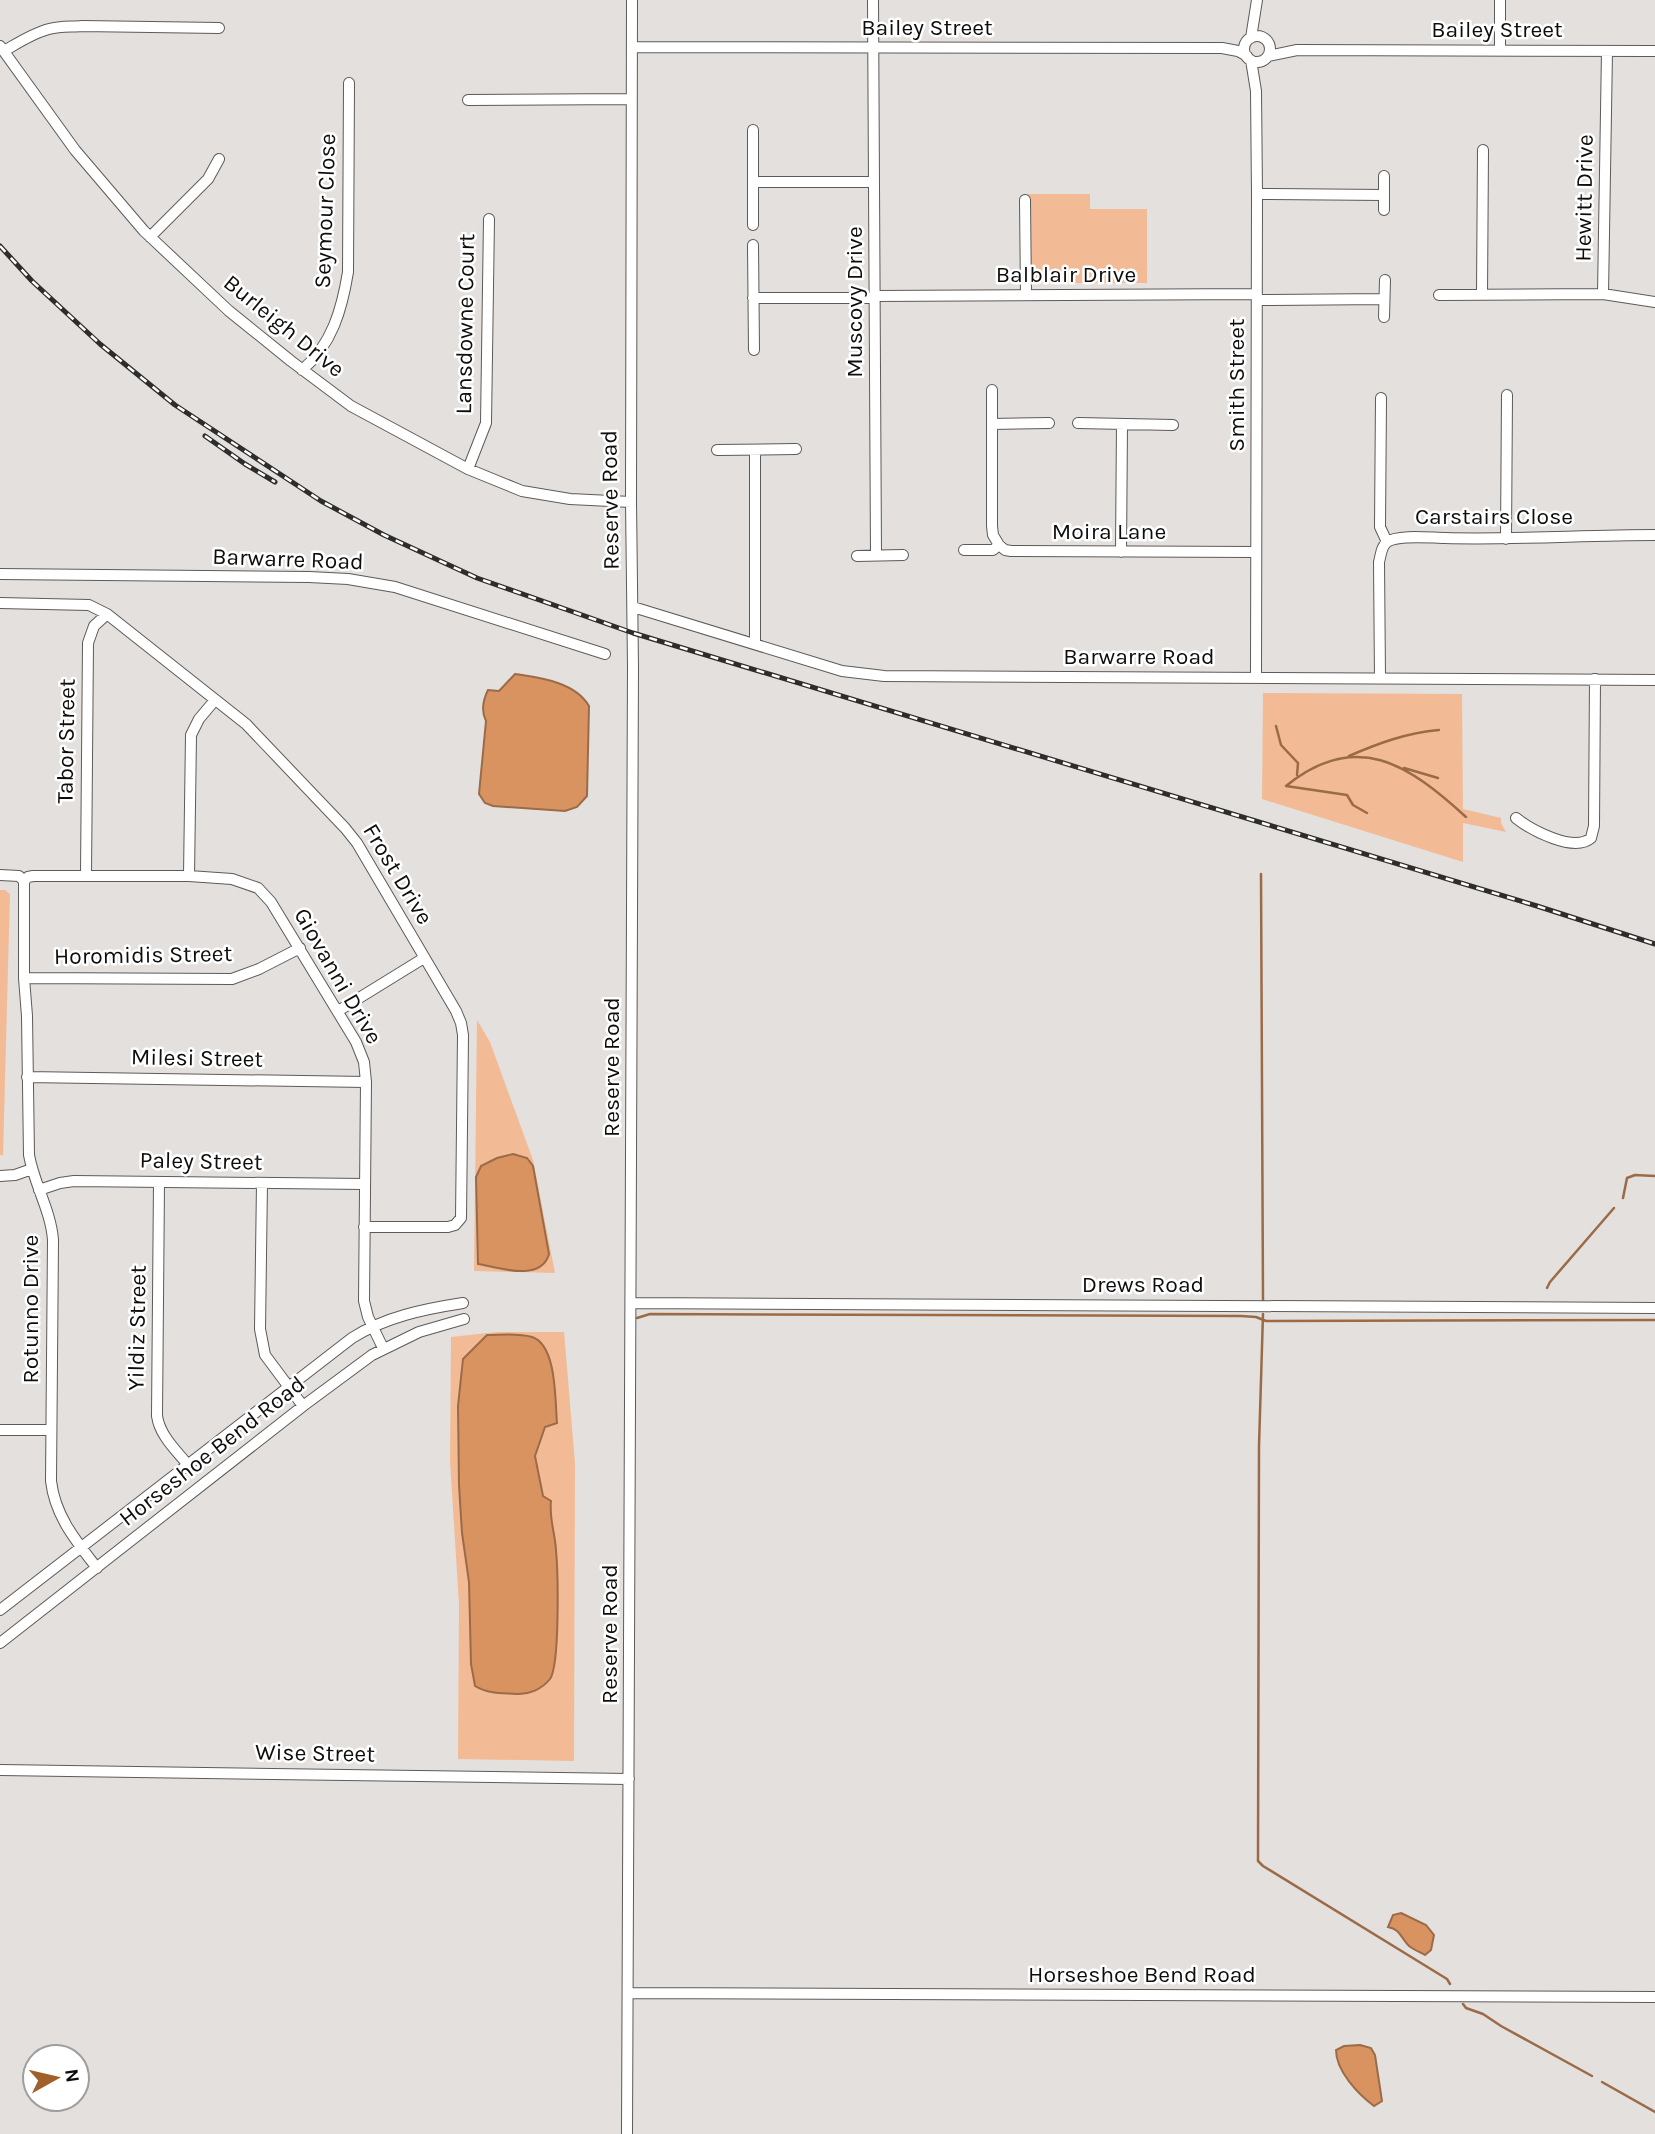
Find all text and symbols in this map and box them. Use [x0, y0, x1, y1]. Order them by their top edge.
street label: Bailey Street [861, 14, 993, 41]
street label: Bailey Street [1431, 16, 1563, 43]
street label: Seymour Close [309, 133, 341, 289]
street label: Hewitt Drive [1569, 134, 1599, 262]
street label: Muscovy Drive [841, 226, 868, 378]
street label: Lansdowne Court [450, 233, 480, 415]
street label: Balblair Drive [996, 261, 1136, 288]
street label: Burleigh Drive [218, 269, 350, 383]
street label: Smith Street [1223, 318, 1250, 452]
street label: Reserve Road [595, 430, 625, 570]
street label: Carstairs Close [1415, 503, 1573, 530]
street label: Moira Lane [1052, 518, 1166, 545]
street label: Barwarre Road [212, 543, 364, 575]
street label: Barwarre Road [1063, 643, 1215, 670]
street label: Tabor Street [51, 678, 81, 804]
street label: Frost Drive [357, 819, 439, 929]
street label: Giovanni Drive [288, 903, 388, 1049]
street label: Horomidis Street [54, 940, 233, 970]
street label: Reserve Road [598, 997, 625, 1137]
street label: Milesi Street [131, 1043, 264, 1073]
street label: Paley Street [139, 1146, 263, 1176]
street label: Rotunno Drive [17, 1235, 44, 1383]
street label: Yildiz Street [122, 1264, 152, 1391]
street label: Drews Road [1082, 1271, 1204, 1298]
street label: Horseshoe Bend Road [114, 1370, 310, 1532]
street label: Reserve Road [596, 1564, 623, 1704]
street label: Wise Street [255, 1738, 376, 1768]
street label: Horseshoe Bend Road [1028, 1961, 1256, 1988]
north arrow [21, 2043, 91, 2113]
text: N [60, 2067, 84, 2084]

